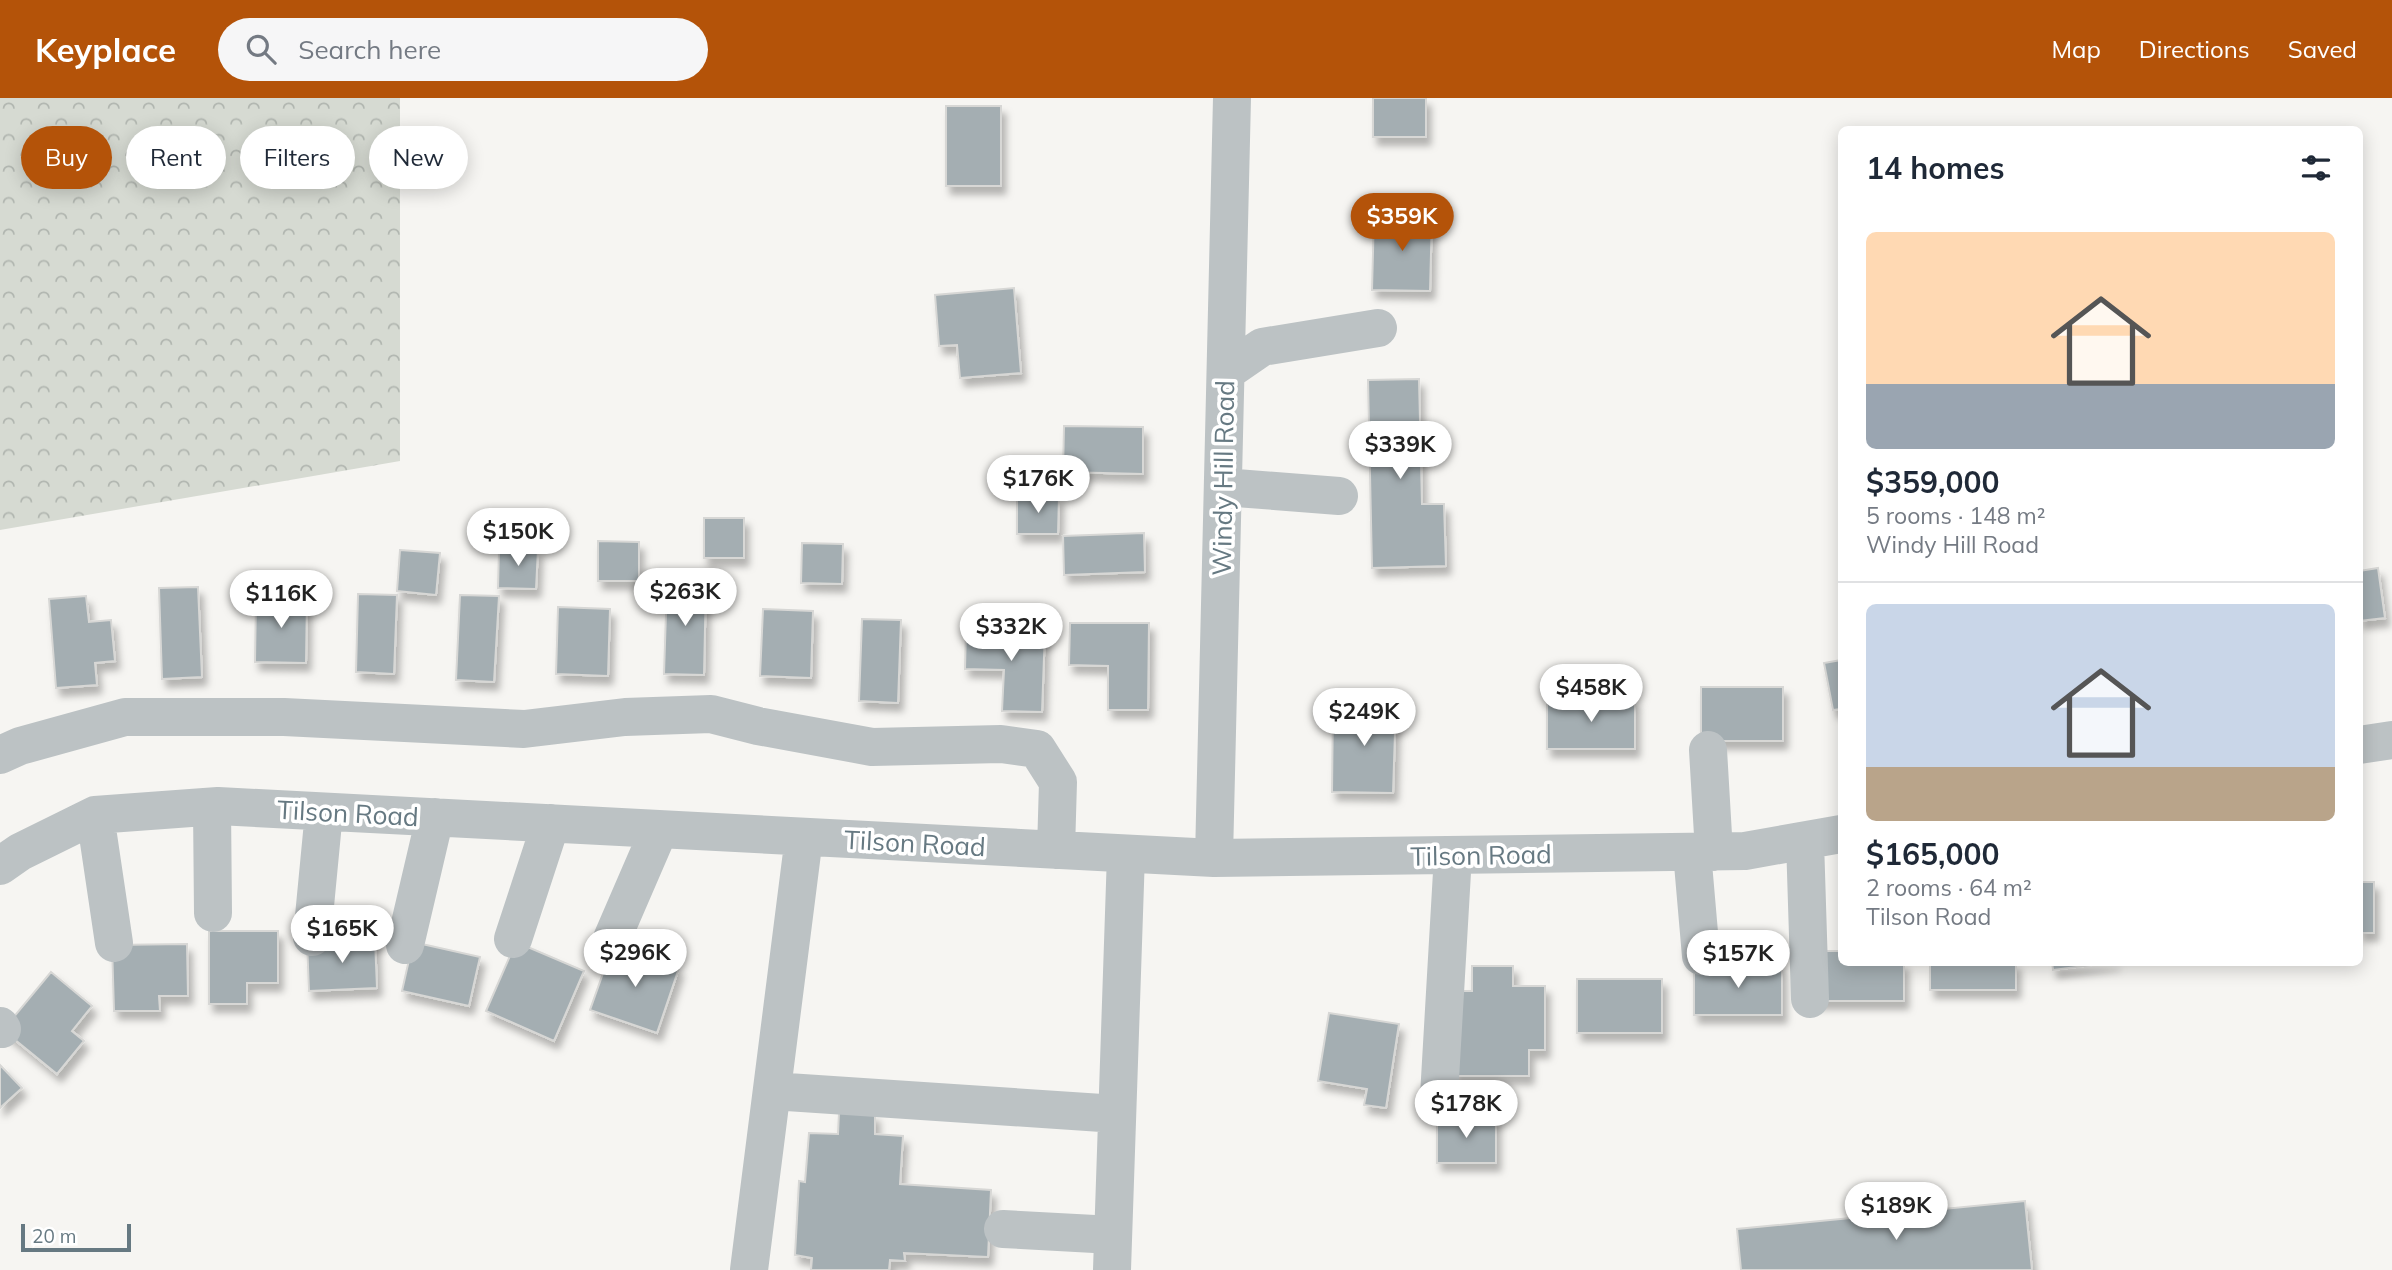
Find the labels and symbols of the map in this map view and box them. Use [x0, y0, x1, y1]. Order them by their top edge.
pin: $359K [1353, 194, 1451, 253]
street label: Windy Hill Road [1205, 380, 1241, 576]
pin: $339K [1351, 422, 1449, 481]
pin: $176K [989, 456, 1087, 515]
pin: $150K [469, 508, 567, 568]
pin: $263K [636, 568, 734, 628]
pin: $116K [232, 570, 330, 630]
pin: $332K [962, 603, 1060, 663]
pin: $458K [1542, 664, 1640, 724]
pin: $249K [1315, 688, 1413, 748]
street label: Tilson Road [276, 793, 420, 833]
street label: Tilson Road [843, 823, 987, 863]
street label: Tilson Road [1410, 837, 1552, 873]
pin: $165K [293, 906, 391, 965]
pin: $296K [586, 930, 684, 989]
pin: $157K [1689, 930, 1787, 990]
pin: $178K [1417, 1080, 1515, 1140]
pin: $189K [1847, 1182, 1945, 1242]
scale bar [21, 1221, 131, 1253]

